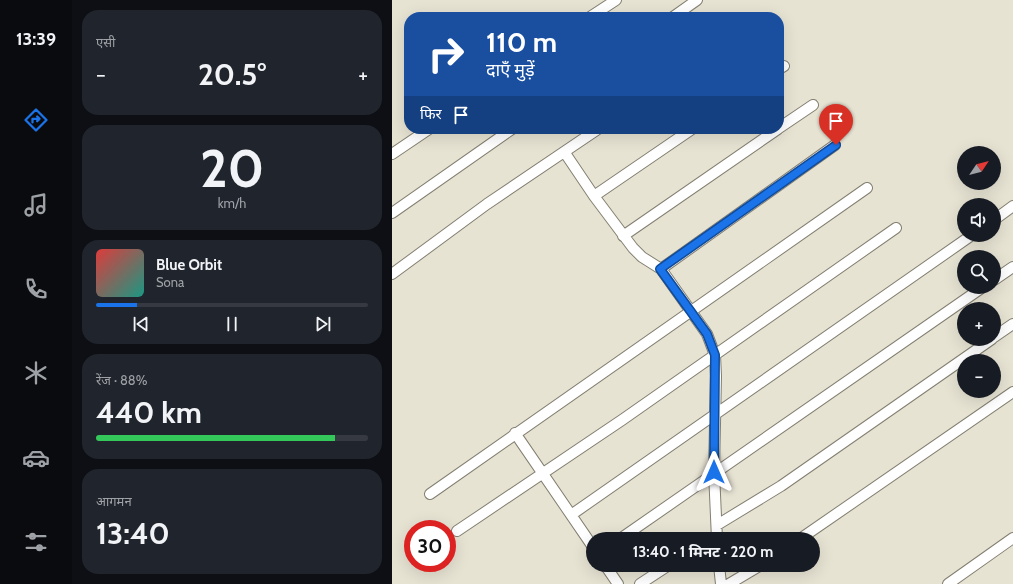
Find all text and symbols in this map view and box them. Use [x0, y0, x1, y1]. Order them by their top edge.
text: 110 m [486, 25, 557, 59]
text: 13:39 [16, 28, 56, 50]
icon: right [420, 28, 472, 80]
text: एसी [96, 34, 115, 50]
text: 20.5° [198, 56, 266, 93]
text: दाएँ मुड़ें [486, 59, 535, 81]
text: − [96, 61, 106, 88]
text: + [358, 61, 368, 88]
icon: arrive [450, 104, 472, 126]
pin [819, 104, 853, 145]
text: फिर [420, 105, 442, 123]
icon: directions [22, 106, 50, 134]
icon: arrive [825, 110, 847, 132]
text: 20 [200, 137, 264, 200]
north arrow [957, 146, 1001, 190]
map controls [957, 146, 1001, 398]
icon: music [22, 191, 50, 219]
text: km/h [218, 195, 246, 211]
button: sound [957, 198, 1001, 242]
button: search [957, 250, 1001, 294]
text: Blue Orbit [156, 256, 222, 274]
text: Sona [156, 274, 184, 290]
icon: phone [22, 275, 50, 303]
button: + [957, 302, 1001, 346]
icon: previous [130, 313, 152, 335]
icon: pause [221, 313, 243, 335]
icon: next [312, 313, 334, 335]
button: − [957, 354, 1001, 398]
icon: climate [22, 359, 50, 387]
text: रेंज · 88% [96, 372, 147, 388]
text: 440 km [96, 394, 202, 431]
icon: car [22, 444, 50, 472]
position arrow [693, 451, 735, 493]
text: आगमन [96, 493, 132, 509]
text: 13:40 [96, 515, 170, 552]
speed limit sign: 30 [404, 520, 456, 572]
icon: filters [22, 528, 50, 556]
text: 13:40 · 1 मिनट · 220 m [633, 543, 773, 561]

